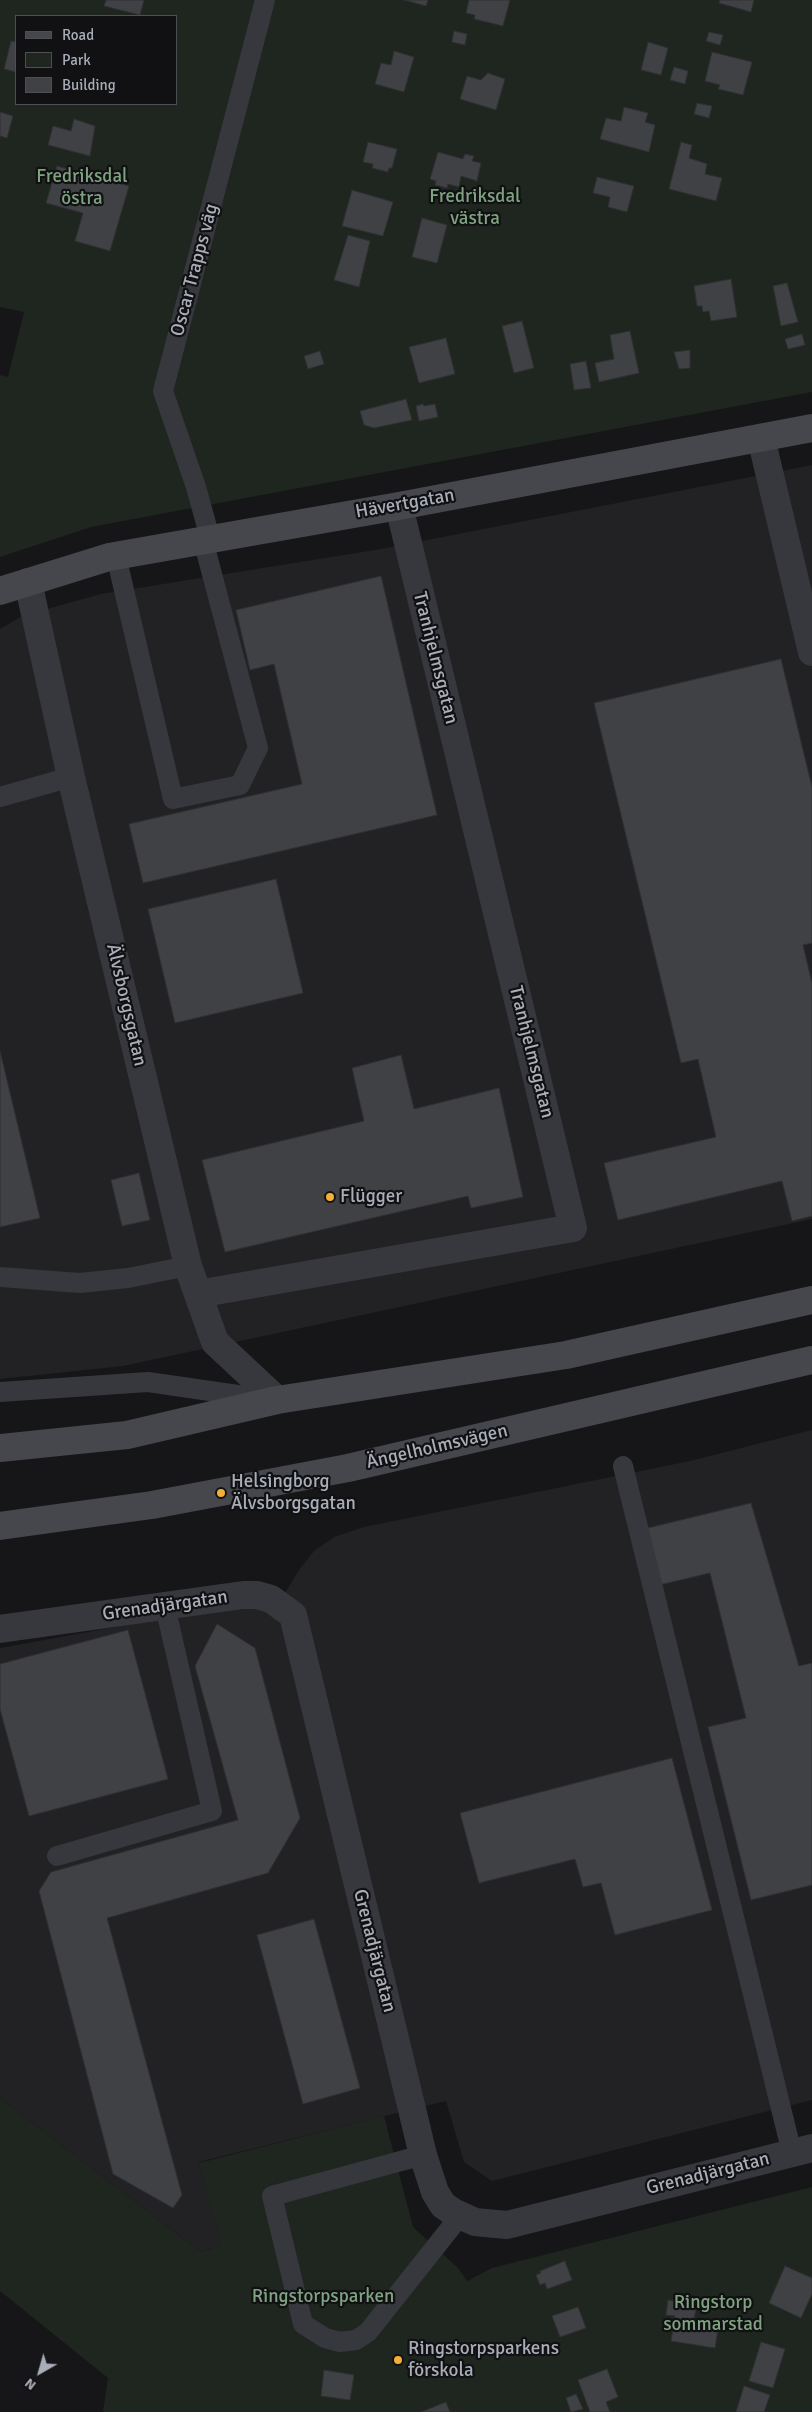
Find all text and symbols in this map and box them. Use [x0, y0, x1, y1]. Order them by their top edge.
legend [15, 15, 178, 105]
text: Road [62, 26, 94, 44]
text: Park [62, 51, 91, 69]
text: Building [62, 76, 116, 94]
park label: Fredriksdal östra [36, 166, 128, 210]
park label: Fredriksdal västra [429, 186, 521, 230]
street label: Oscar Trapps väg [166, 201, 224, 339]
street label: Hävertgatan [354, 484, 456, 524]
street label: Tranhjelmsgatan [408, 589, 462, 727]
street label: Älvsborgsgatan [101, 942, 151, 1068]
street label: Tranhjelmsgatan [504, 983, 558, 1121]
place label: Flügger [340, 1186, 402, 1208]
marker: Flügger [324, 1191, 336, 1203]
street label: Ängelholmsvägen [364, 1420, 510, 1474]
place label: Helsingborg Älvsborgsgatan [231, 1471, 356, 1515]
marker: Helsingborg Älvsborgsgatan [215, 1487, 227, 1499]
street label: Grenadjärgatan [101, 1586, 229, 1626]
street label: Grenadjärgatan [348, 1887, 400, 2015]
street label: Grenadjärgatan [644, 2148, 772, 2200]
park label: Ringstorpsparken [252, 2286, 394, 2308]
park label: Ringstorp sommarstad [663, 2292, 763, 2336]
place label: Ringstorpsparkens förskola [408, 2338, 559, 2382]
north arrow [15, 2347, 65, 2397]
marker: Ringstorpsparkens förskola [392, 2354, 404, 2366]
text: N [21, 2375, 40, 2394]

